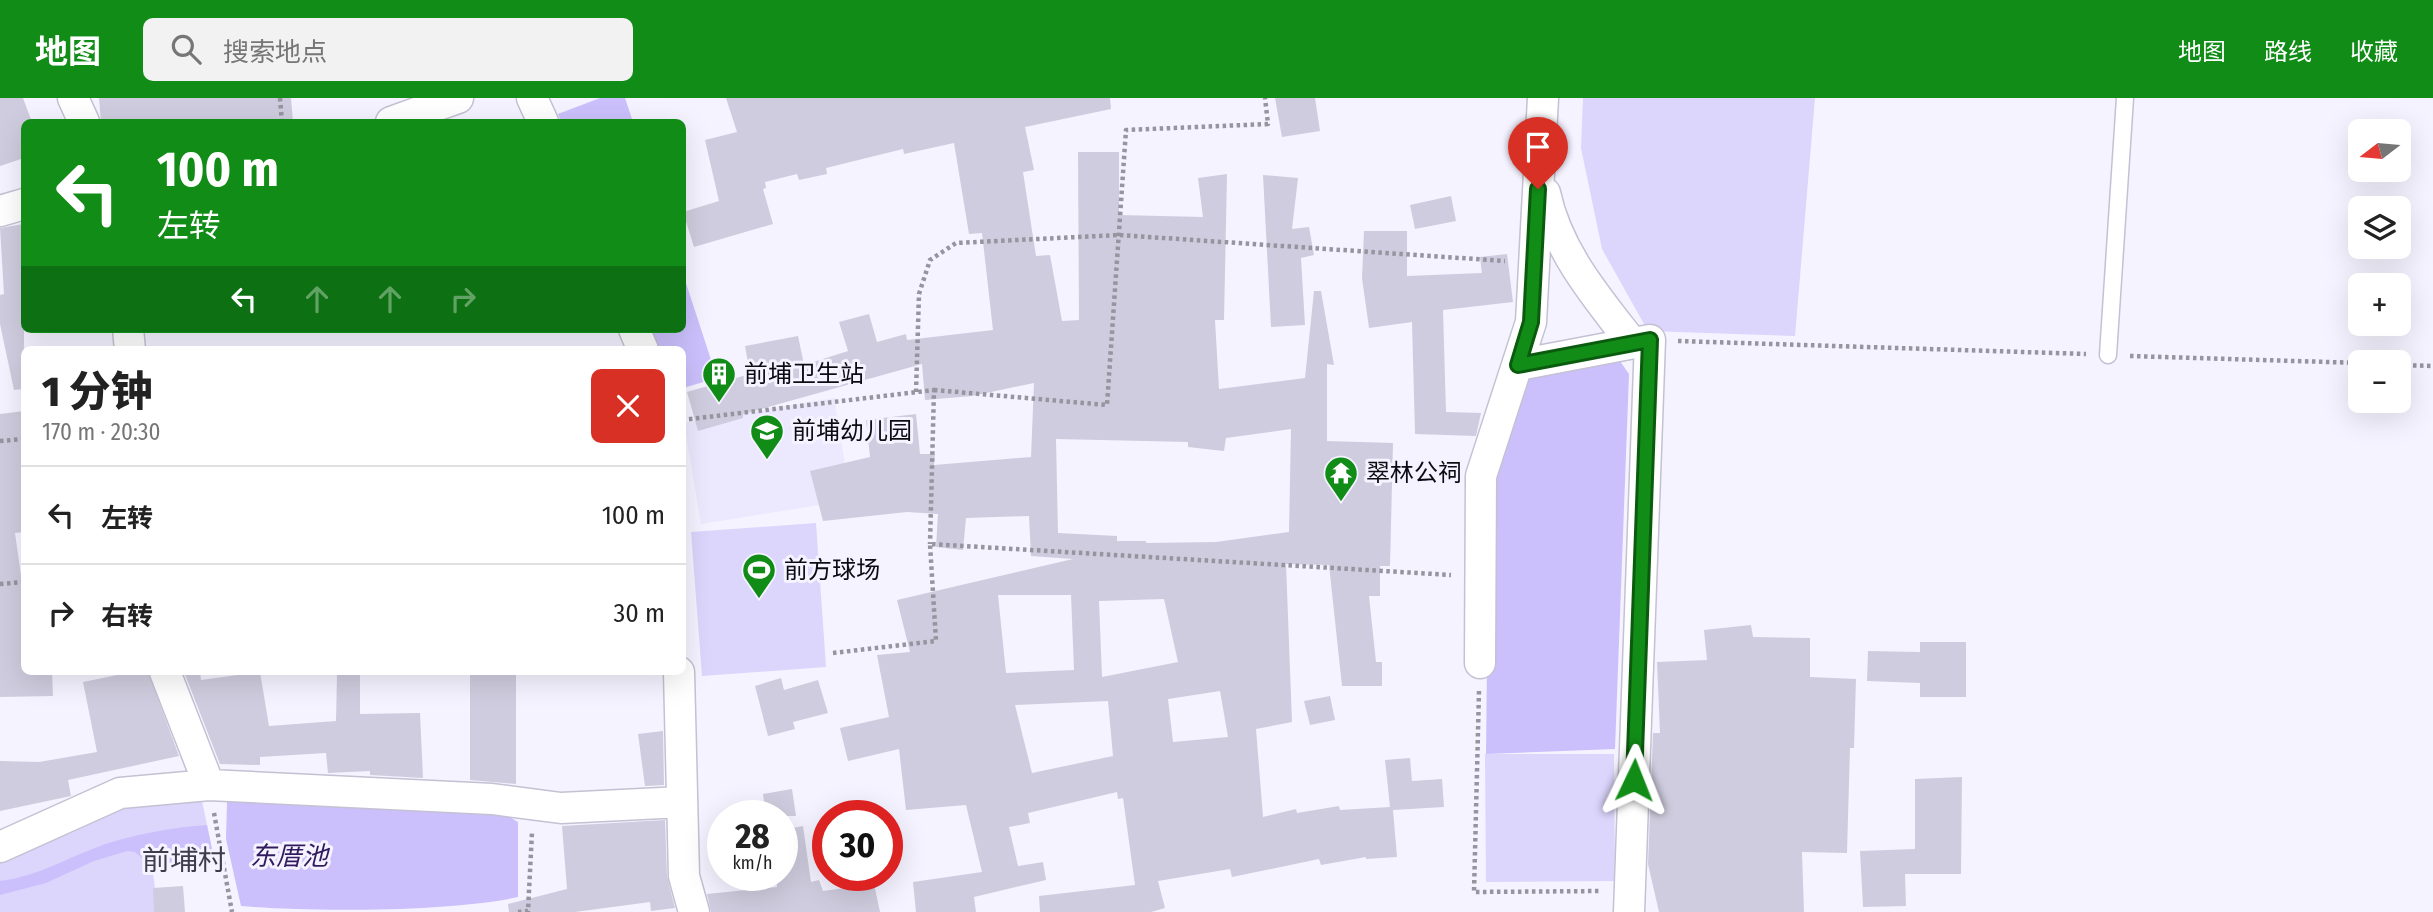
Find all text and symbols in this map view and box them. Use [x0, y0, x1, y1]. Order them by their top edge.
search box [143, 18, 633, 81]
icon: search [167, 30, 205, 68]
text: 地图 [35, 32, 101, 72]
text: 搜索地点 [223, 37, 327, 68]
text: 地图 [2178, 38, 2226, 66]
text: 路线 [2264, 38, 2312, 66]
text: 收藏 [2350, 38, 2398, 66]
pin [1508, 117, 1568, 189]
north arrow [2348, 119, 2412, 182]
map controls [2348, 119, 2411, 413]
icon: arrive [1519, 128, 1557, 166]
text: 100 m [157, 140, 279, 199]
icon: left [42, 147, 133, 238]
button: layers [2348, 196, 2411, 259]
text: 左转 [157, 207, 221, 245]
button: + [2348, 273, 2411, 336]
icon: left [225, 280, 263, 318]
icon: ahead [298, 280, 336, 318]
icon: ahead [371, 280, 409, 318]
icon: right [444, 280, 482, 318]
button: − [2348, 350, 2411, 413]
building icon: 前埔卫生站 [700, 355, 738, 404]
place label: 前埔卫生站 [744, 360, 864, 388]
text: 1 分钟 [42, 367, 153, 417]
button: close [591, 369, 665, 443]
school or university icon: 前埔幼儿园 [748, 412, 786, 461]
place label: 前埔幼儿园 [792, 417, 912, 445]
text: 170 m · 20:30 [42, 418, 160, 446]
temple icon: 翠林公祠 [1322, 454, 1360, 503]
place label: 翠林公祠 [1366, 459, 1462, 487]
icon: left [42, 496, 80, 534]
text: 100 m [602, 500, 665, 531]
text: 左转 [101, 503, 153, 534]
sports icon: 前方球场 [740, 551, 778, 600]
place label: 前方球场 [784, 556, 880, 584]
icon: right [42, 594, 80, 632]
text: 30 m [614, 598, 665, 629]
text: 右转 [101, 601, 153, 632]
position arrow [1597, 743, 1671, 817]
speed limit sign: 30 [812, 800, 903, 891]
text: 28 [735, 815, 770, 857]
water label: 东厝池 [250, 841, 331, 872]
district label: 前埔村 [142, 844, 226, 877]
text: km/h [732, 852, 773, 874]

